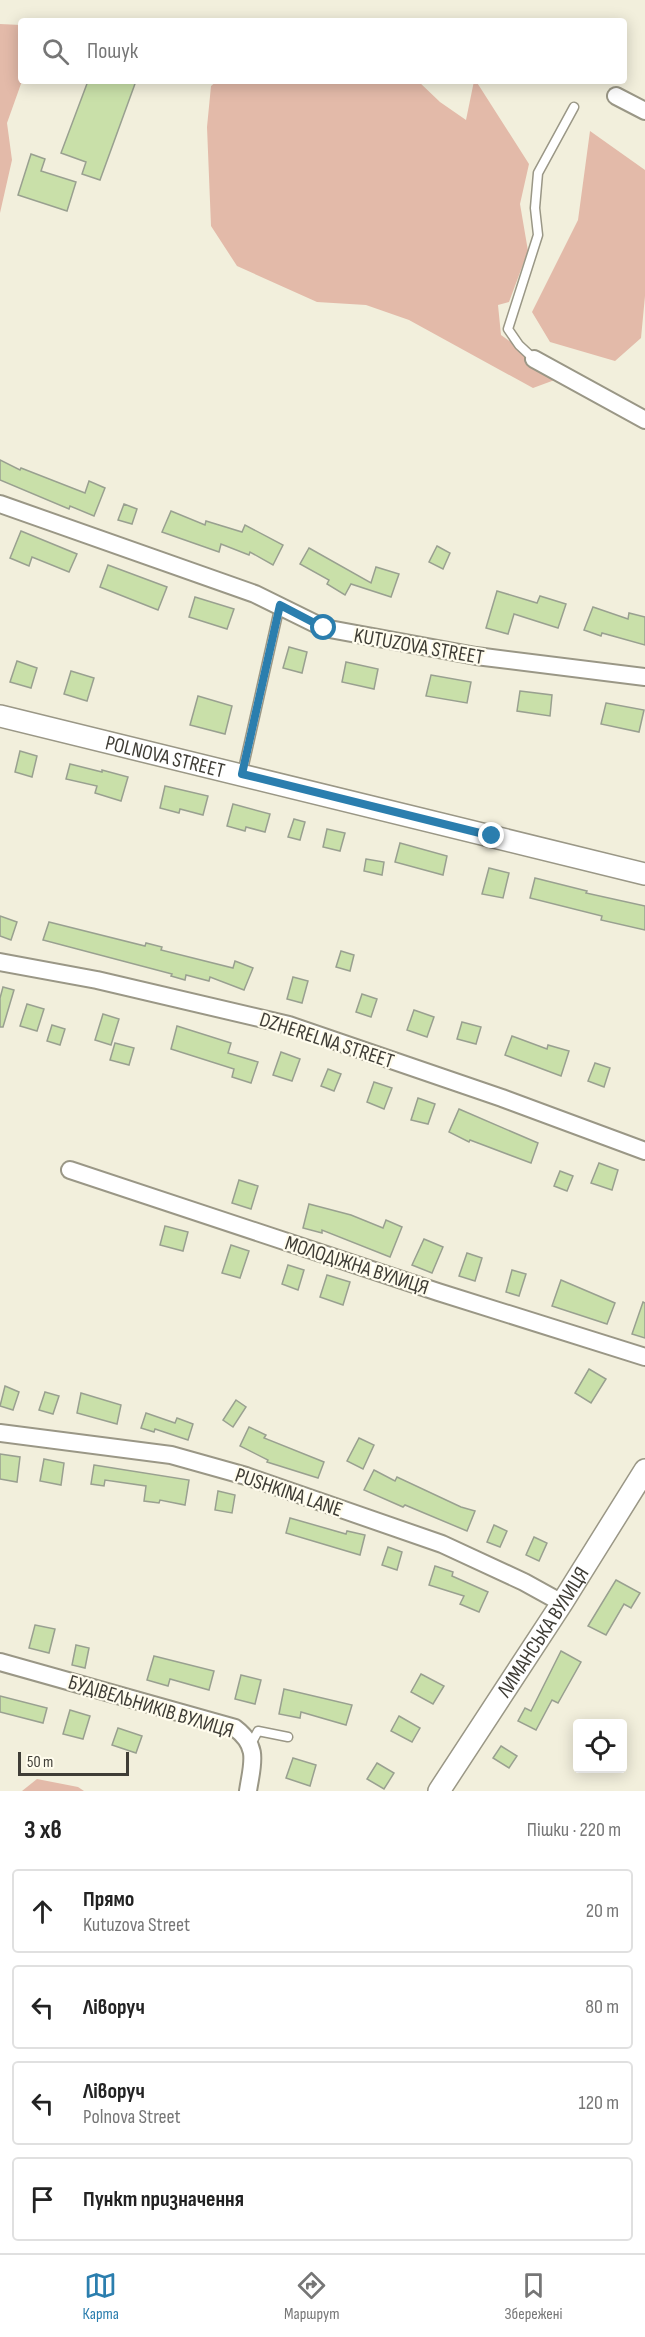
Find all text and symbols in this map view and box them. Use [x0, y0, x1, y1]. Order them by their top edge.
search box [18, 18, 627, 84]
icon: search [39, 35, 72, 68]
text: Пошук [87, 38, 138, 65]
route start [310, 614, 336, 640]
street label: KUTUZOVA STREET [352, 623, 486, 670]
street label: POLNOVA STREET [103, 730, 228, 784]
route end [478, 822, 504, 848]
street label: DZHERELNA STREET [256, 1007, 398, 1074]
street label: МОЛОДІЖНА ВУЛИЦЯ [282, 1230, 432, 1300]
street label: PUSHKINA LANE [232, 1462, 346, 1523]
street label: ЛИМАНСЬКА ВУЛИЦЯ [491, 1562, 594, 1703]
street label: БУДІВЕЛЬНИКІВ ВУЛИЦЯ [65, 1669, 236, 1743]
map controls [573, 1719, 627, 1773]
button: locate [573, 1719, 627, 1773]
scale bar [18, 1749, 129, 1776]
text: 50 m [27, 1753, 53, 1772]
text: 3 хв [24, 1815, 62, 1846]
text: Пішки · 220 m [527, 1818, 621, 1842]
text: Прямо [83, 1886, 134, 1913]
icon: ahead [26, 1895, 59, 1928]
text: 20 m [586, 1899, 619, 1923]
text: Kutuzova Street [83, 1913, 190, 1937]
icon: left [26, 1991, 59, 2024]
text: Ліворуч [83, 1994, 145, 2021]
text: 80 m [585, 1995, 619, 2019]
text: Ліворуч [83, 2078, 145, 2105]
icon: left [26, 2087, 59, 2120]
text: 120 m [579, 2091, 619, 2115]
text: Polnova Street [83, 2105, 181, 2129]
icon: arrive [26, 2183, 59, 2216]
text: Пункт призначення [83, 2186, 244, 2213]
tab: Карта [83, 2269, 119, 2324]
tab: Маршрут [284, 2269, 339, 2324]
tab: Збережені [505, 2269, 562, 2324]

